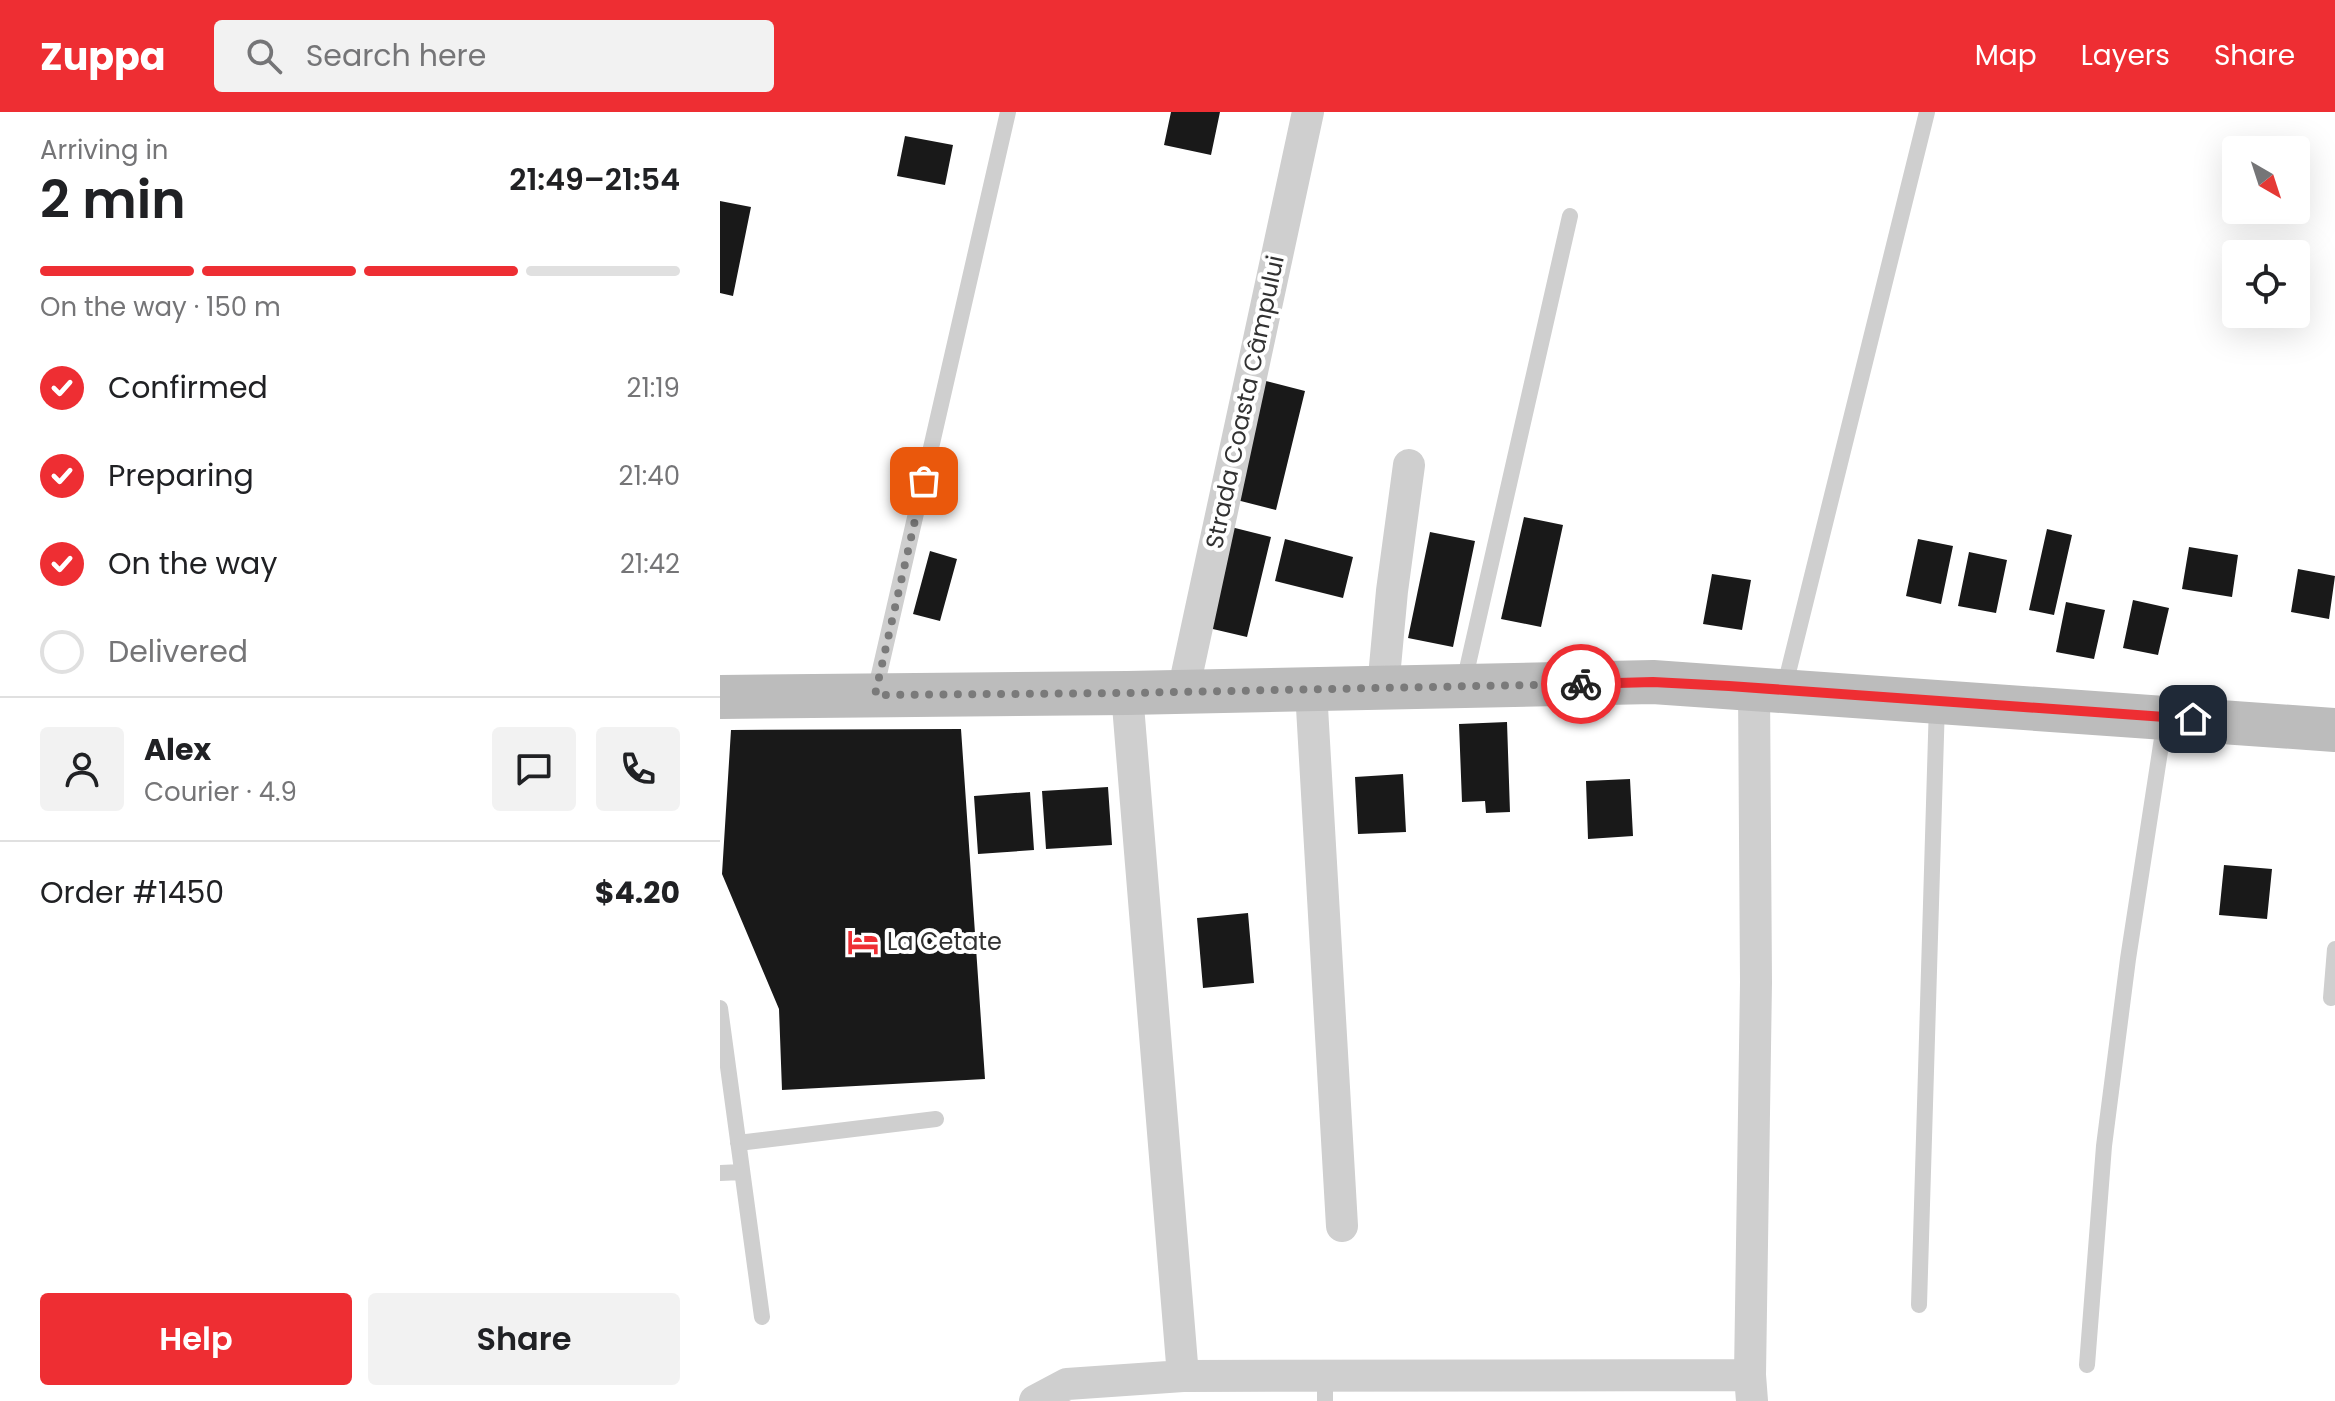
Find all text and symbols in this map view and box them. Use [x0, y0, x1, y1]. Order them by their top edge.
search box [214, 20, 774, 92]
text: Zuppa [40, 30, 166, 83]
icon: search [242, 34, 286, 78]
text: Search here [306, 34, 486, 77]
text: Map [1975, 36, 2037, 75]
text: Layers [2081, 36, 2170, 75]
text: Share [2214, 36, 2295, 75]
text: Arriving in [40, 132, 169, 168]
north arrow [2222, 136, 2310, 224]
map controls [2222, 136, 2310, 328]
text: 21:49–21:54 [509, 158, 680, 201]
text: 2 min [40, 163, 186, 236]
button: locate [2222, 240, 2310, 328]
street label: Strada Coasta Câmpului [1197, 252, 1292, 552]
text: On the way · 150 m [40, 289, 281, 325]
icon: check [40, 366, 84, 410]
text: Confirmed [108, 366, 268, 409]
text: 21:19 [626, 370, 680, 406]
pin [890, 447, 958, 515]
icon: check [40, 454, 84, 498]
text: Preparing [108, 454, 254, 497]
text: 21:40 [619, 458, 680, 494]
icon: bag [902, 459, 946, 503]
icon: check [40, 542, 84, 586]
text: On the way [108, 542, 277, 585]
text: 21:42 [620, 546, 680, 582]
text: Delivered [108, 630, 248, 673]
courier [1541, 644, 1621, 724]
icon: bike [1559, 662, 1603, 706]
pin [2159, 685, 2227, 753]
icon: home [2171, 697, 2215, 741]
button: person [40, 727, 124, 811]
button: chat [492, 727, 576, 811]
button: phone [596, 727, 680, 811]
text: Alex [144, 728, 211, 771]
text: Courier · 4.9 [144, 774, 297, 810]
text: Order #1450 [40, 871, 224, 914]
text: $4.20 [595, 871, 680, 914]
hotel icon: La Cetate [846, 925, 880, 959]
place label: La Cetate [887, 925, 1002, 958]
button: Help [40, 1293, 352, 1385]
button: Share [368, 1293, 680, 1385]

